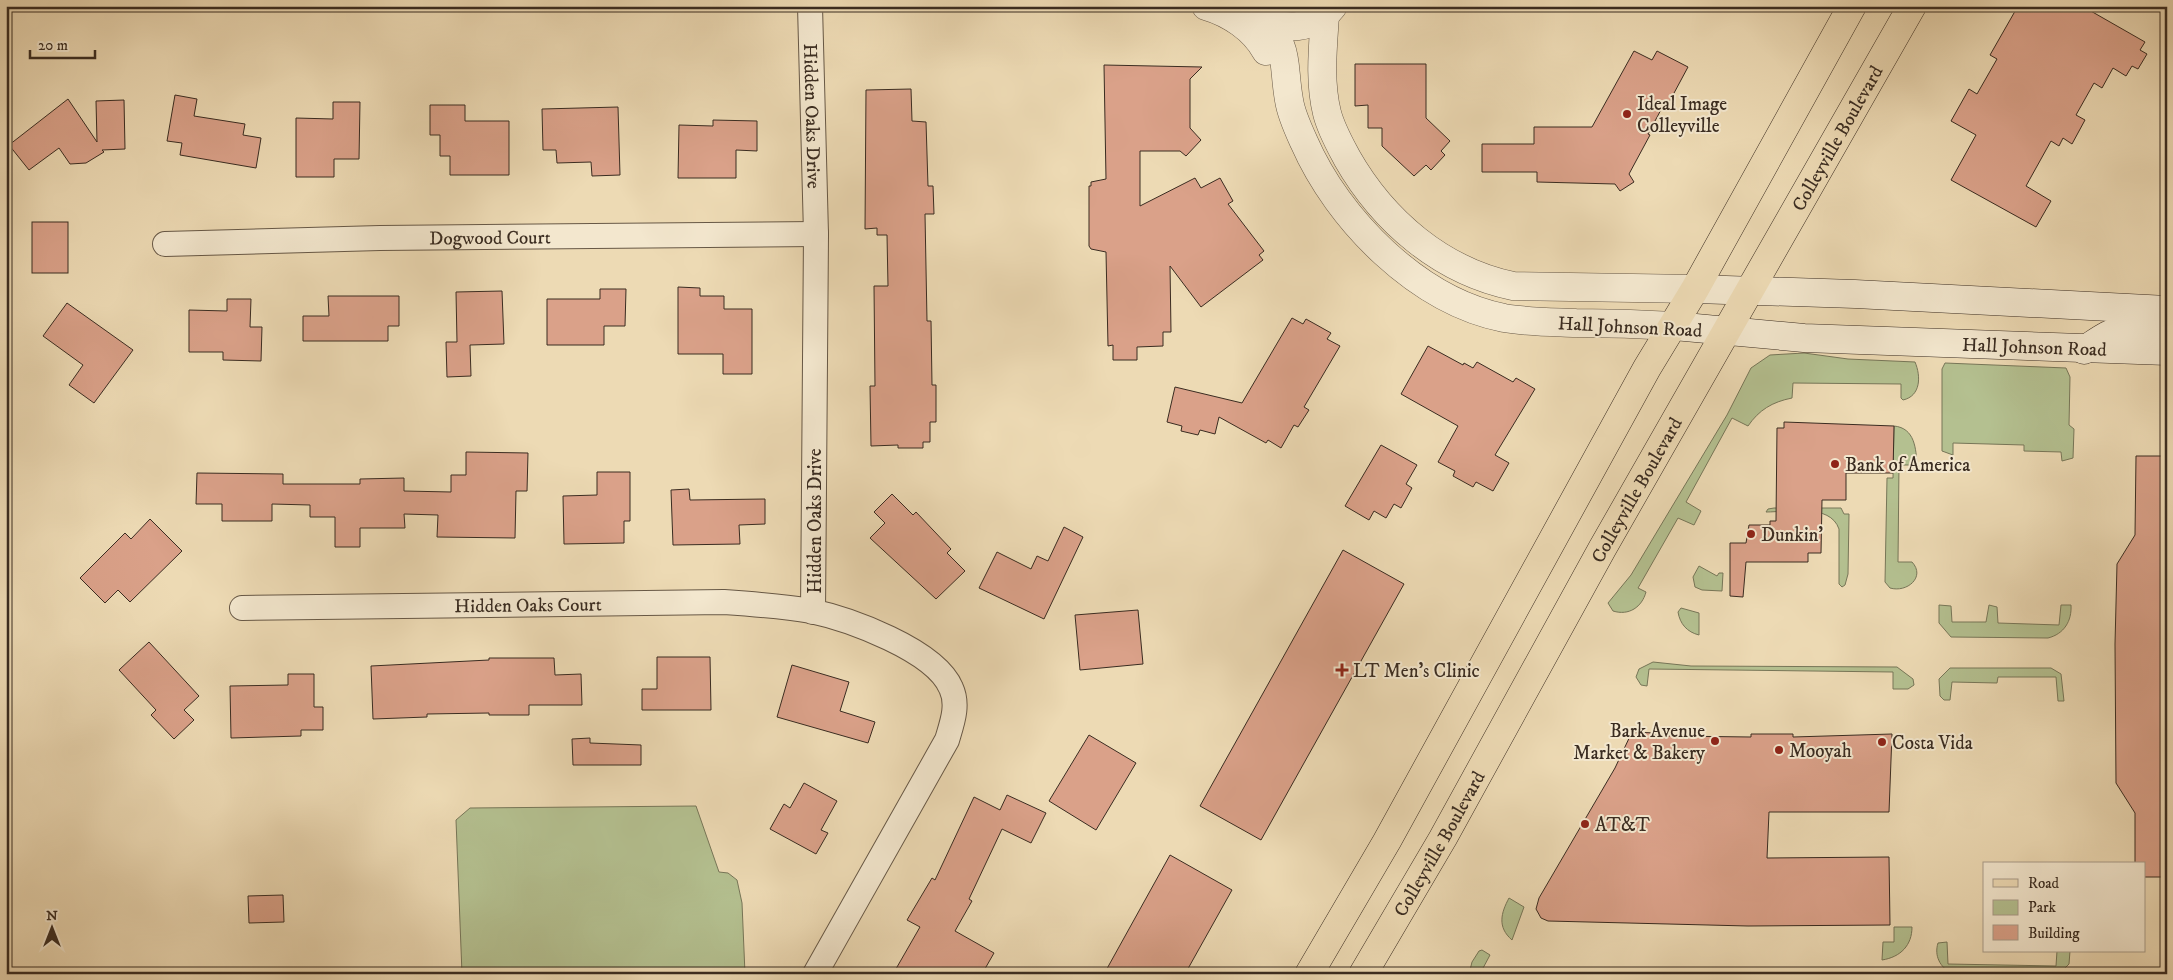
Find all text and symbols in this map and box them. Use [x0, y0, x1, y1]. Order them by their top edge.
scale bar [30, 28, 95, 60]
text: 20 m [38, 36, 68, 55]
street label: Hidden Oaks Drive [798, 43, 825, 189]
street label: Colleyville Boulevard [1787, 61, 1889, 215]
place label: Ideal Image Colleyville [1637, 93, 1727, 138]
marker: Ideal Image Colleyville [1621, 108, 1633, 120]
street label: Dogwood Court [429, 226, 551, 251]
street label: Hall Johnson Road [1557, 312, 1703, 343]
street label: Hall Johnson Road [1961, 334, 2108, 362]
street label: Colleyville Boulevard [1587, 413, 1688, 567]
street label: Hidden Oaks Drive [804, 448, 827, 594]
place label: Bank of America [1845, 454, 1970, 477]
marker: Bank of America [1829, 458, 1841, 470]
place label: Dunkin' [1761, 524, 1823, 547]
marker: Dunkin' [1745, 528, 1757, 540]
street label: Hidden Oaks Court [454, 594, 602, 618]
place label: LT Men's Clinic [1353, 660, 1480, 683]
marker: LT Men's Clinic [1335, 663, 1349, 677]
place label: Bark Avenue Market & Bakery [1573, 720, 1706, 765]
place label: Costa Vida [1892, 732, 1973, 755]
marker: Bark Avenue Market & Bakery [1709, 735, 1721, 747]
marker: Costa Vida [1876, 736, 1888, 748]
place label: Mooyah [1789, 740, 1852, 763]
marker: Mooyah [1773, 744, 1785, 756]
street label: Colleyville Boulevard [1389, 767, 1491, 921]
place label: AT&T [1595, 814, 1651, 837]
marker: AT&T [1579, 818, 1591, 830]
legend [1983, 862, 2146, 952]
text: Road [2028, 874, 2060, 893]
text: Park [2028, 898, 2057, 917]
north arrow [28, 902, 78, 952]
text: N [46, 907, 58, 925]
text: Building [2028, 924, 2080, 943]

